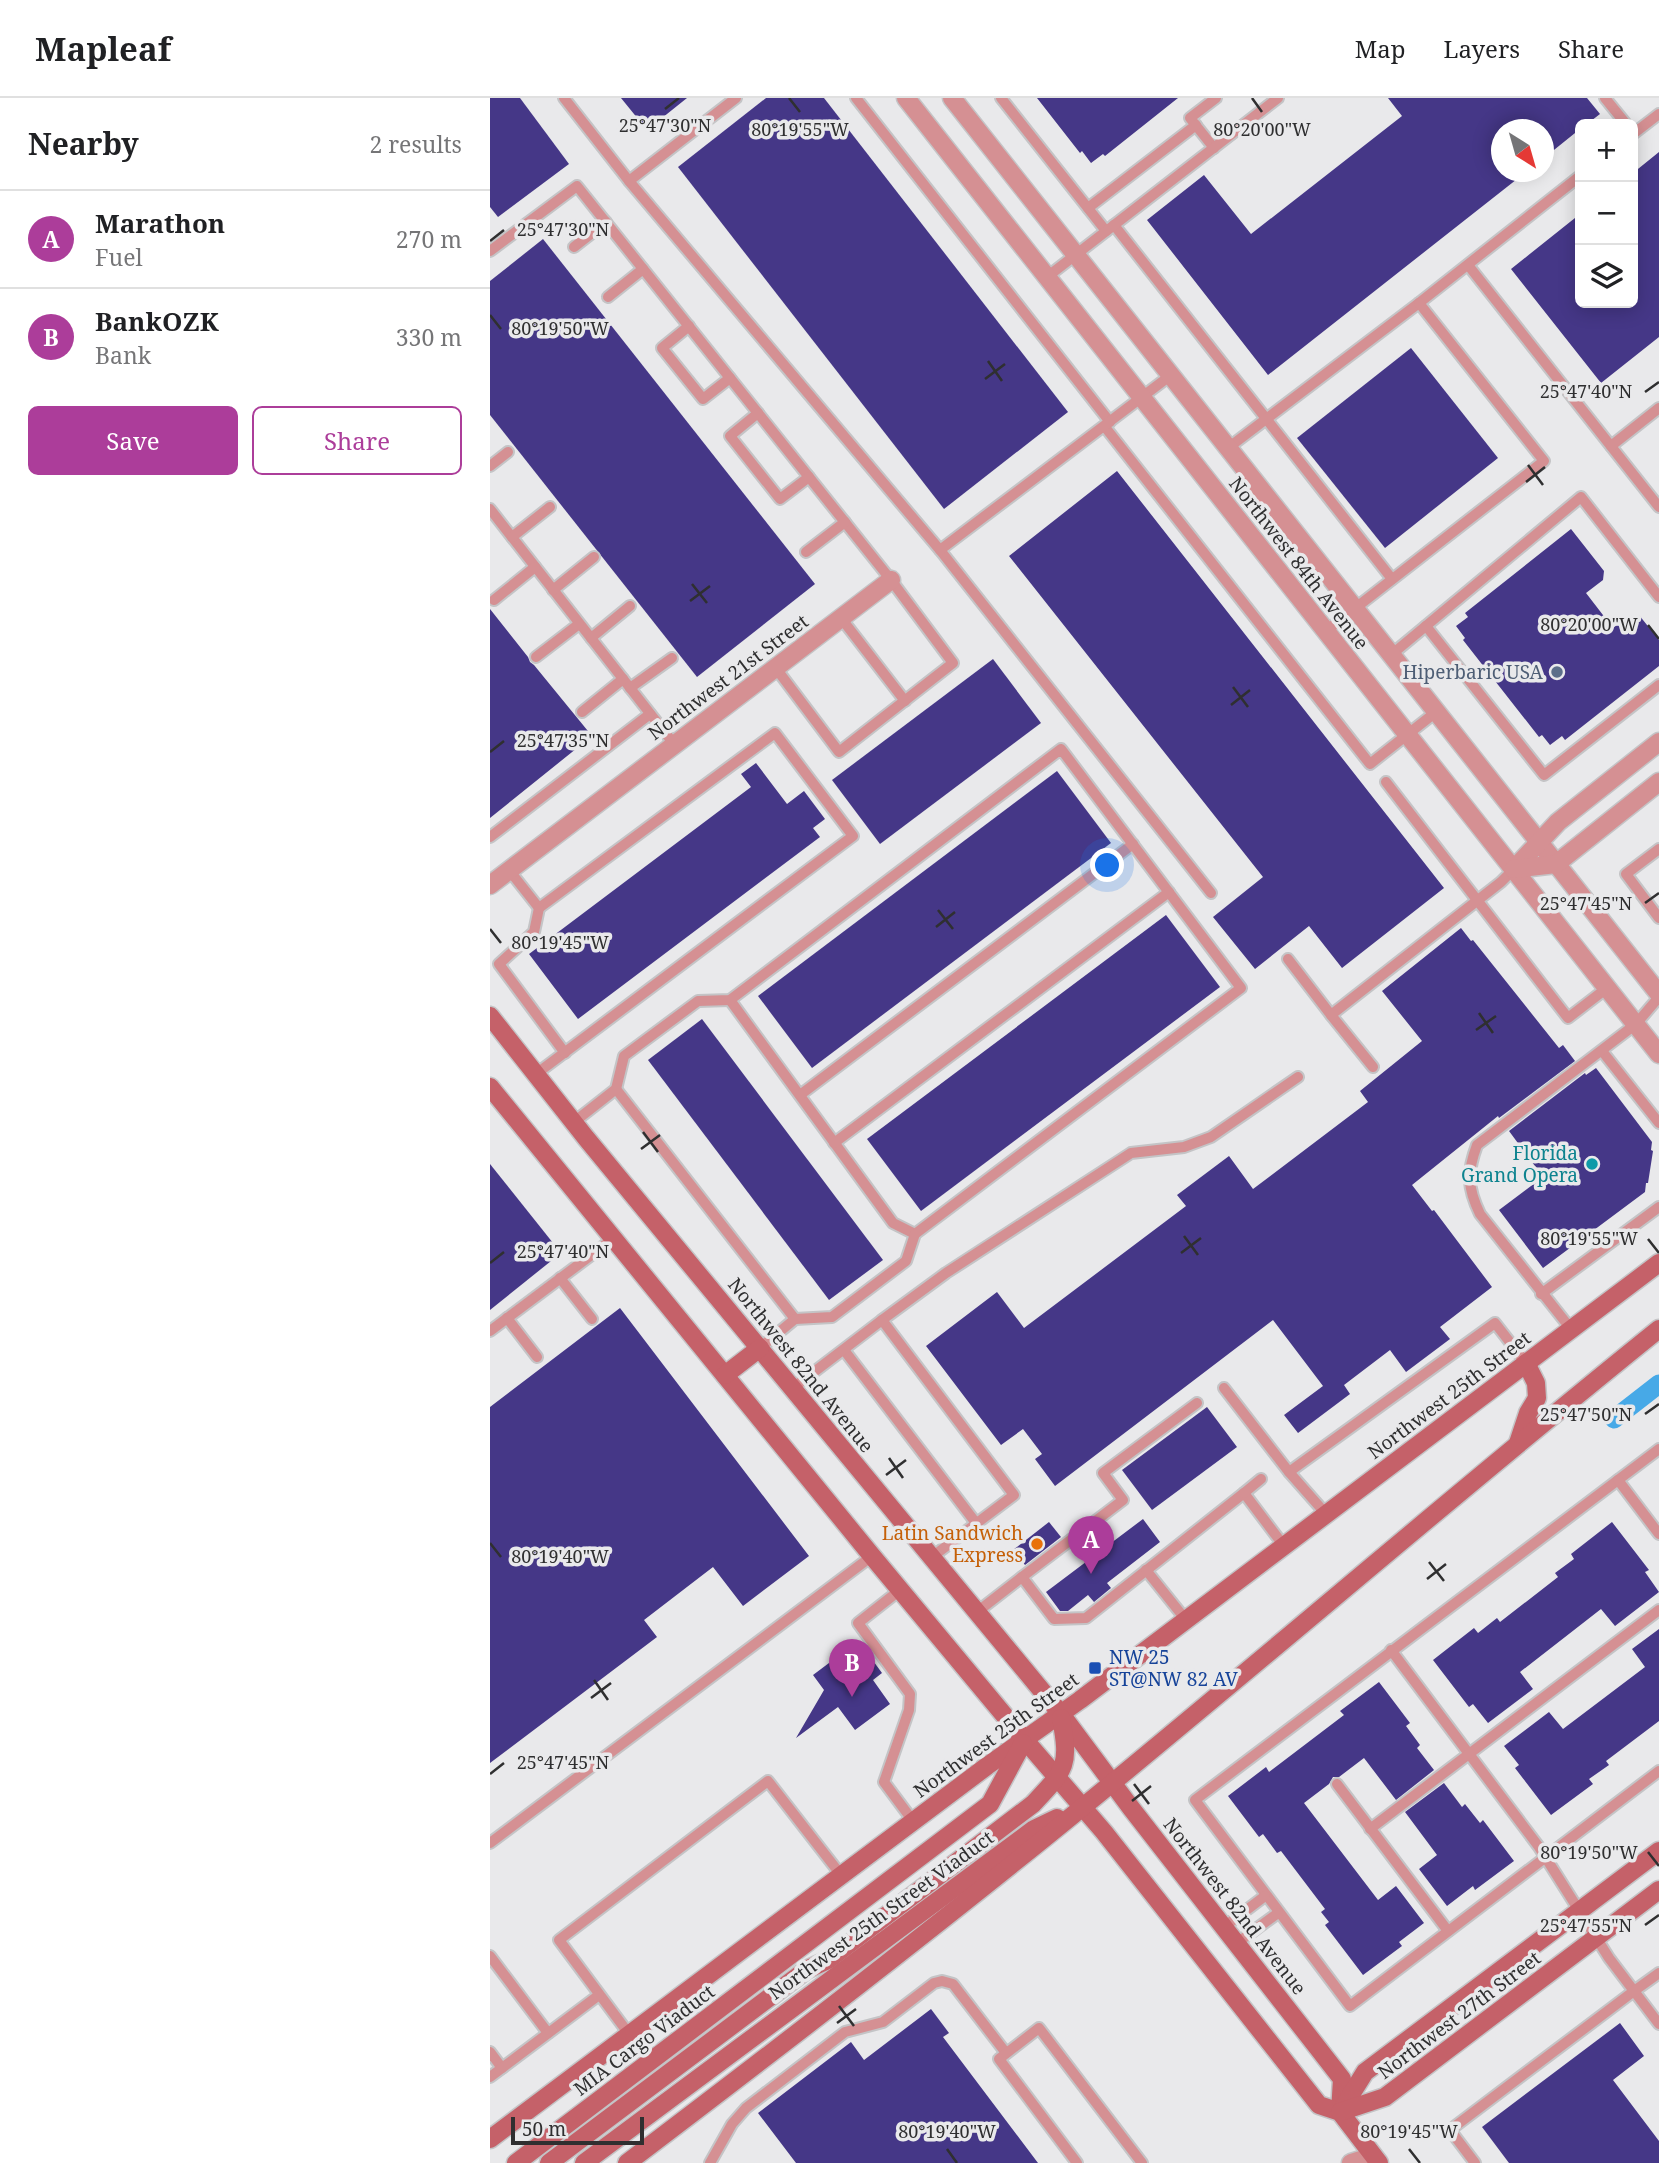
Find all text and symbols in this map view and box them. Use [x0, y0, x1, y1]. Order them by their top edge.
text: Mapleaf [35, 26, 171, 71]
text: Map [1355, 32, 1406, 65]
text: Layers [1444, 32, 1520, 65]
text: Share [1558, 32, 1624, 65]
text: 25°47'30"N [619, 113, 712, 137]
text: 80°19'55"W [751, 117, 849, 141]
text: 80°20'00"W [1213, 117, 1311, 141]
north arrow [1491, 119, 1554, 182]
map controls [1575, 119, 1638, 308]
button: + [1575, 119, 1638, 182]
text: Nearby [28, 123, 139, 164]
text: 2 results [369, 128, 462, 160]
button: − [1575, 182, 1638, 245]
text: Marathon [95, 205, 225, 241]
text: 25°47'30"N [517, 217, 610, 241]
text: A [42, 223, 60, 255]
text: 270 m [396, 223, 462, 255]
text: Fuel [95, 241, 143, 273]
button: layers [1575, 245, 1638, 308]
text: BankOZK [95, 303, 219, 339]
text: 80°19'50"W [511, 316, 609, 340]
text: B [43, 321, 59, 353]
text: 330 m [396, 321, 462, 353]
text: Bank [95, 339, 151, 371]
text: 25°47'40"N [1540, 379, 1633, 403]
button: Save [28, 406, 238, 475]
button: Share [252, 406, 462, 475]
street label: Northwest 84th Avenue [1223, 471, 1375, 655]
street label: Northwest 21st Street [643, 608, 814, 746]
text: 80°20'00"W [1540, 612, 1638, 636]
place label: Hiperbaric USA [1402, 659, 1544, 685]
marker: Hiperbaric USA [1549, 664, 1565, 680]
text: 25°47'35"N [517, 728, 610, 752]
your location [1090, 848, 1124, 882]
text: 25°47'45"N [1540, 891, 1633, 915]
text: 80°19'45"W [511, 930, 609, 954]
place label: Florida Grand Opera [1461, 1140, 1578, 1188]
marker: Florida Grand Opera [1584, 1156, 1600, 1172]
text: 80°19'55"W [1540, 1226, 1638, 1250]
text: 25°47'40"N [517, 1239, 610, 1263]
street label: Northwest 82nd Avenue [722, 1272, 880, 1458]
street label: Northwest 25th Street [1362, 1325, 1536, 1465]
text: 25°47'50"N [1540, 1402, 1633, 1426]
pin: A [1068, 1516, 1114, 1574]
place label: Latin Sandwich Express [882, 1520, 1023, 1568]
marker: Latin Sandwich Express [1029, 1536, 1045, 1552]
text: 80°19'40"W [511, 1544, 609, 1568]
pin: B [829, 1639, 875, 1697]
place label: NW 25 ST@NW 82 AV [1109, 1644, 1238, 1692]
marker: NW 25 ST@NW 82 AV [1087, 1660, 1103, 1676]
street label: Northwest 25th Street [908, 1666, 1084, 1804]
text: 25°47'45"N [517, 1750, 610, 1774]
street label: Northwest 82nd Avenue [1158, 1812, 1312, 2000]
street label: Northwest 25th Street Viaduct [763, 1824, 999, 2005]
text: 80°19'50"W [1540, 1840, 1638, 1864]
text: 25°47'55"N [1540, 1913, 1633, 1937]
street label: Northwest 27th Street [1372, 1945, 1546, 2085]
street label: MIA Cargo Viaduct [568, 1978, 720, 2102]
scale bar [511, 2114, 644, 2146]
text: 50 m [522, 2116, 566, 2142]
text: 80°19'40"W [898, 2119, 996, 2143]
text: 80°19'45"W [1360, 2119, 1458, 2143]

